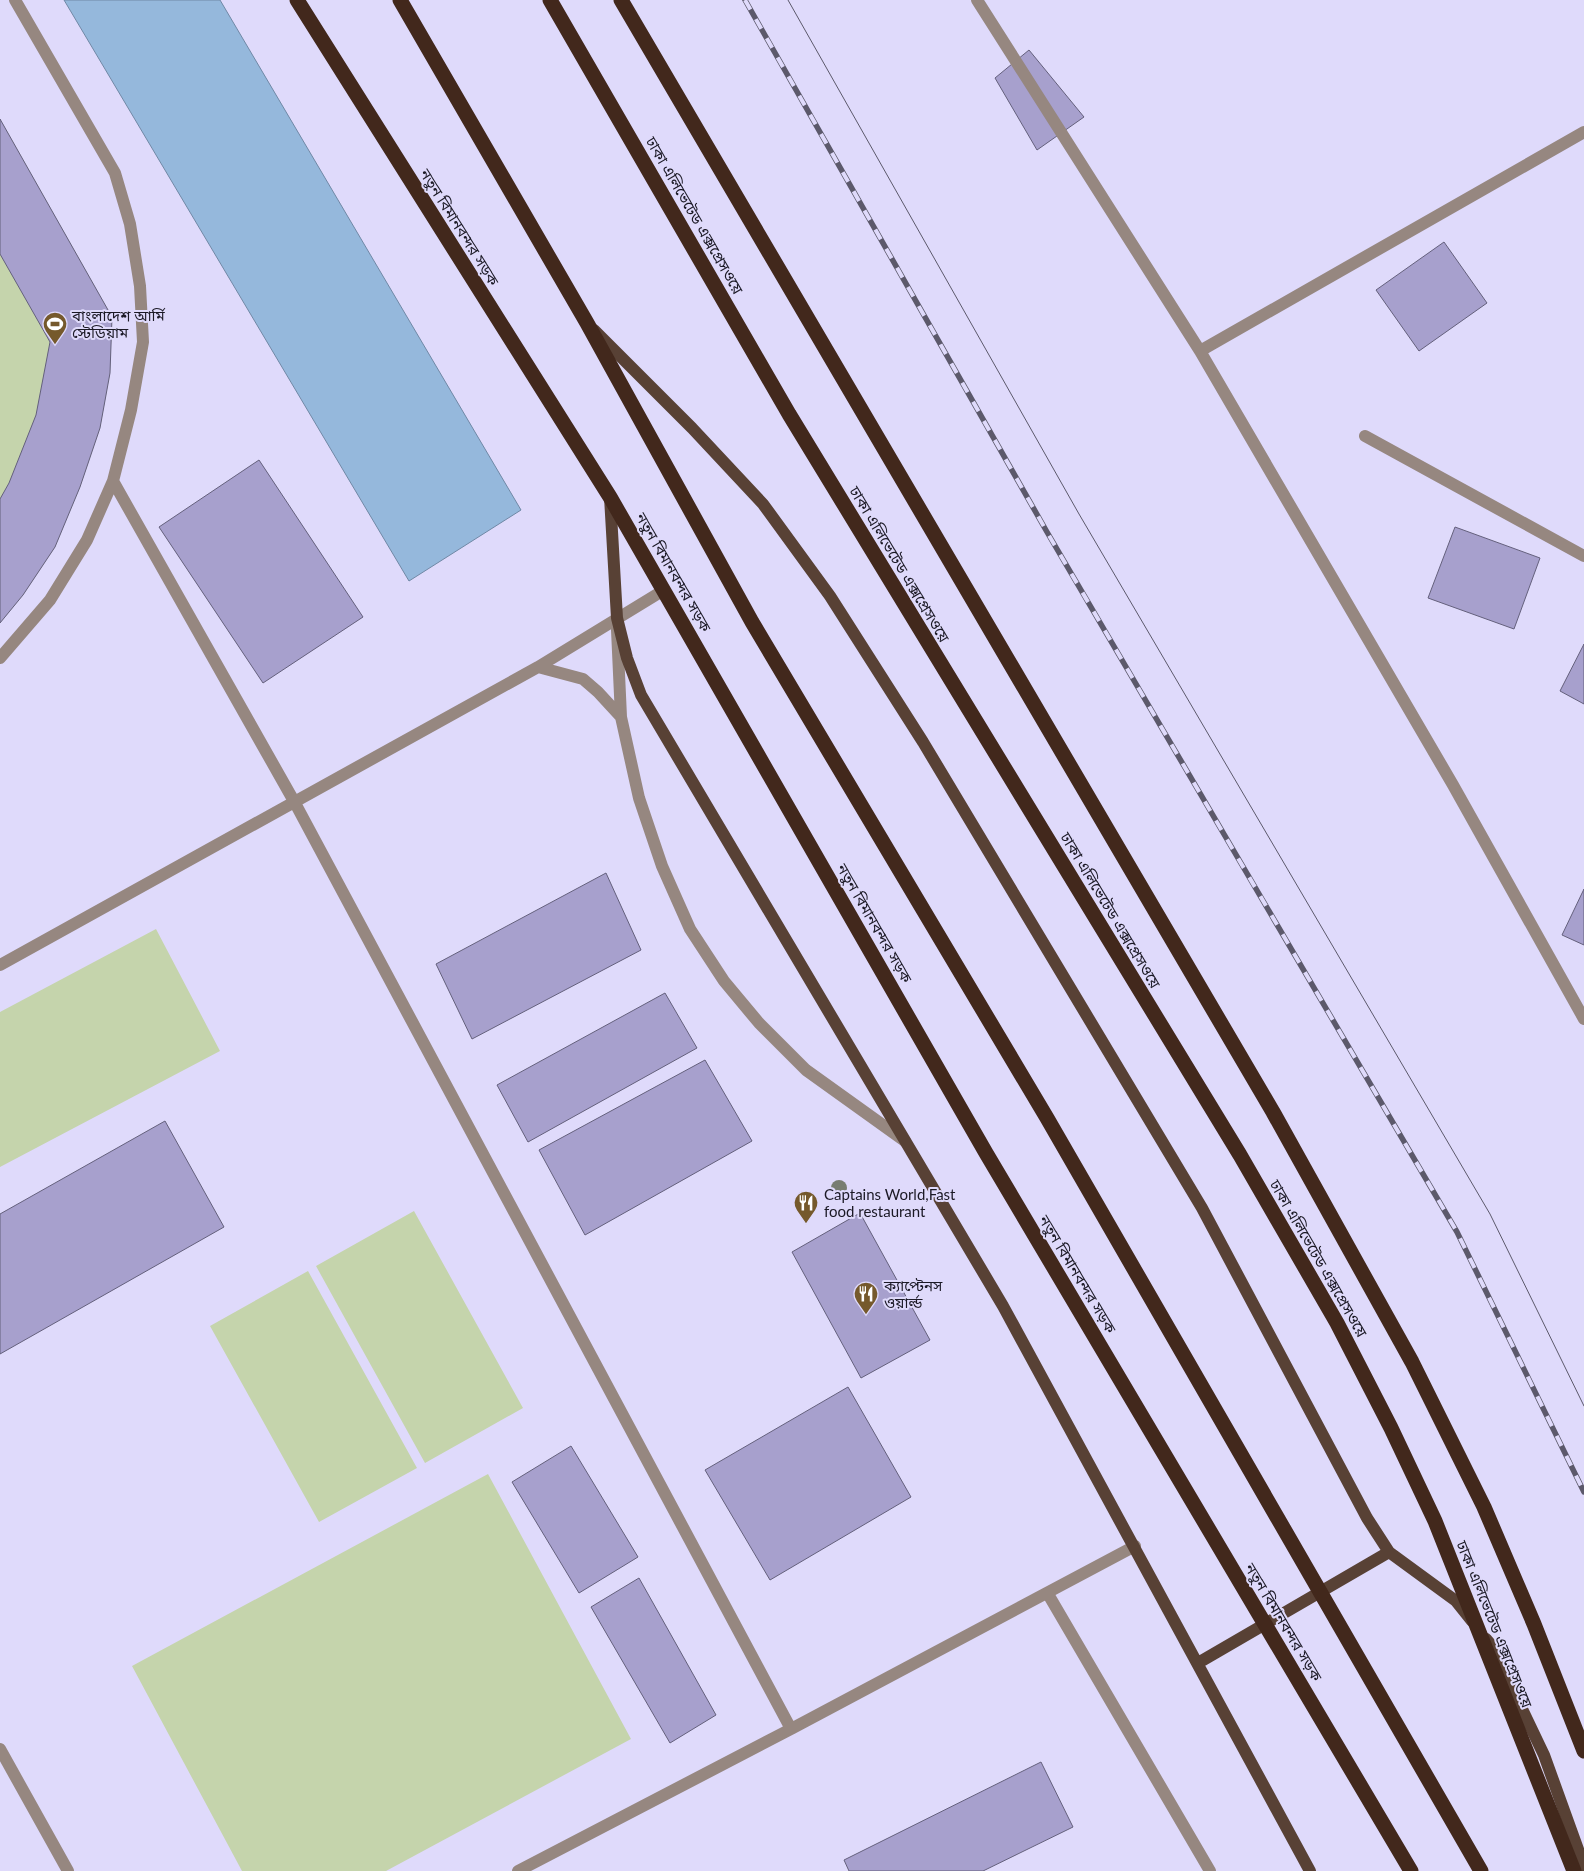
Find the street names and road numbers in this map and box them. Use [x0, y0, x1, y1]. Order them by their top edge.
street label: ঢাকা এলিভেটেড এক্সপ্রেসওয়ে [642, 132, 748, 297]
street label: নতুন বিমানবন্দর সড়ক [415, 164, 504, 290]
street label: ঢাকা এলিভেটেড এক্সপ্রেসওয়ে [846, 482, 954, 646]
street label: নতুন বিমানবন্দর সড়ক [631, 508, 716, 636]
street label: ঢাকা এলিভেটেড এক্সপ্রেসওয়ে [1057, 828, 1165, 992]
street label: নতুন বিমানবন্দর সড়ক [832, 859, 917, 987]
street label: ঢাকা এলিভেটেড এক্সপ্রেসওয়ে [1266, 1175, 1372, 1340]
street label: নতুন বিমানবন্দর সড়ক [1034, 1211, 1121, 1338]
street label: ঢাকা এলিভেটেড এক্সপ্রেসওয়ে [1453, 1537, 1537, 1711]
street label: নতুন বিমানবন্দর সড়ক [1240, 1559, 1327, 1686]

